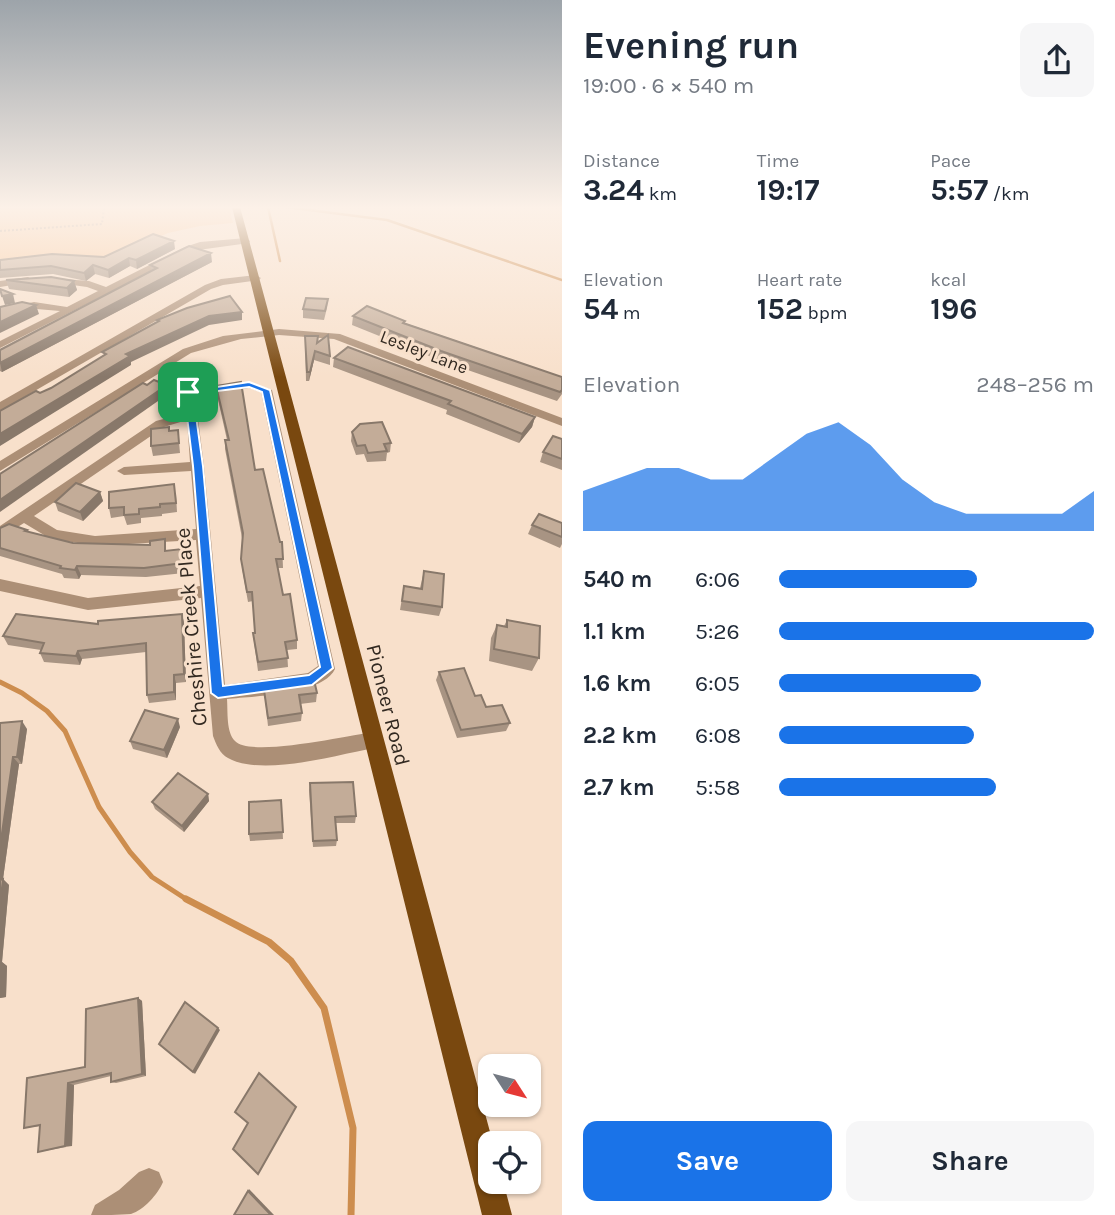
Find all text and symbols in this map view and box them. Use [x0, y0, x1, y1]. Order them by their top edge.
text: Evening run [583, 23, 799, 68]
button: share [1020, 23, 1094, 97]
text: 19:00 · 6 × 540 m [583, 72, 754, 99]
text: Distance [583, 150, 660, 172]
text: Time [757, 150, 799, 172]
text: Pace [930, 150, 971, 172]
text: 3.24 [583, 172, 644, 208]
text: 19:17 [757, 172, 819, 208]
text: 5:57 [930, 172, 988, 208]
text: km [644, 183, 677, 205]
text: /km [988, 183, 1029, 205]
text: Elevation [583, 269, 663, 291]
text: Heart rate [757, 269, 842, 291]
text: kcal [930, 269, 967, 291]
text: 54 [583, 291, 618, 327]
text: 152 [757, 291, 803, 327]
text: 196 [930, 291, 978, 327]
text: m [618, 302, 641, 324]
text: bpm [803, 302, 848, 324]
street label: Lesley Lane [377, 325, 471, 379]
pin [158, 362, 218, 422]
text: Elevation [583, 371, 680, 398]
text: 248–256 m [976, 371, 1094, 398]
icon: arrive [169, 373, 207, 411]
street label: Cheshire Creek Place [170, 527, 212, 727]
text: 540 m [583, 566, 652, 593]
text: 6:06 [695, 566, 740, 593]
text: 1.1 km [583, 618, 646, 645]
text: 5:26 [695, 618, 740, 645]
street label: Pioneer Road [361, 642, 415, 768]
text: 1.6 km [583, 670, 651, 697]
text: 6:05 [695, 670, 740, 697]
text: 2.2 km [583, 722, 657, 749]
text: 6:08 [695, 722, 741, 749]
text: 2.7 km [583, 774, 655, 801]
text: 5:58 [695, 774, 740, 801]
north arrow [478, 1054, 541, 1116]
map controls [478, 1054, 541, 1194]
button: Save [583, 1121, 832, 1201]
button: Share [846, 1121, 1094, 1201]
button: locate [478, 1131, 541, 1194]

